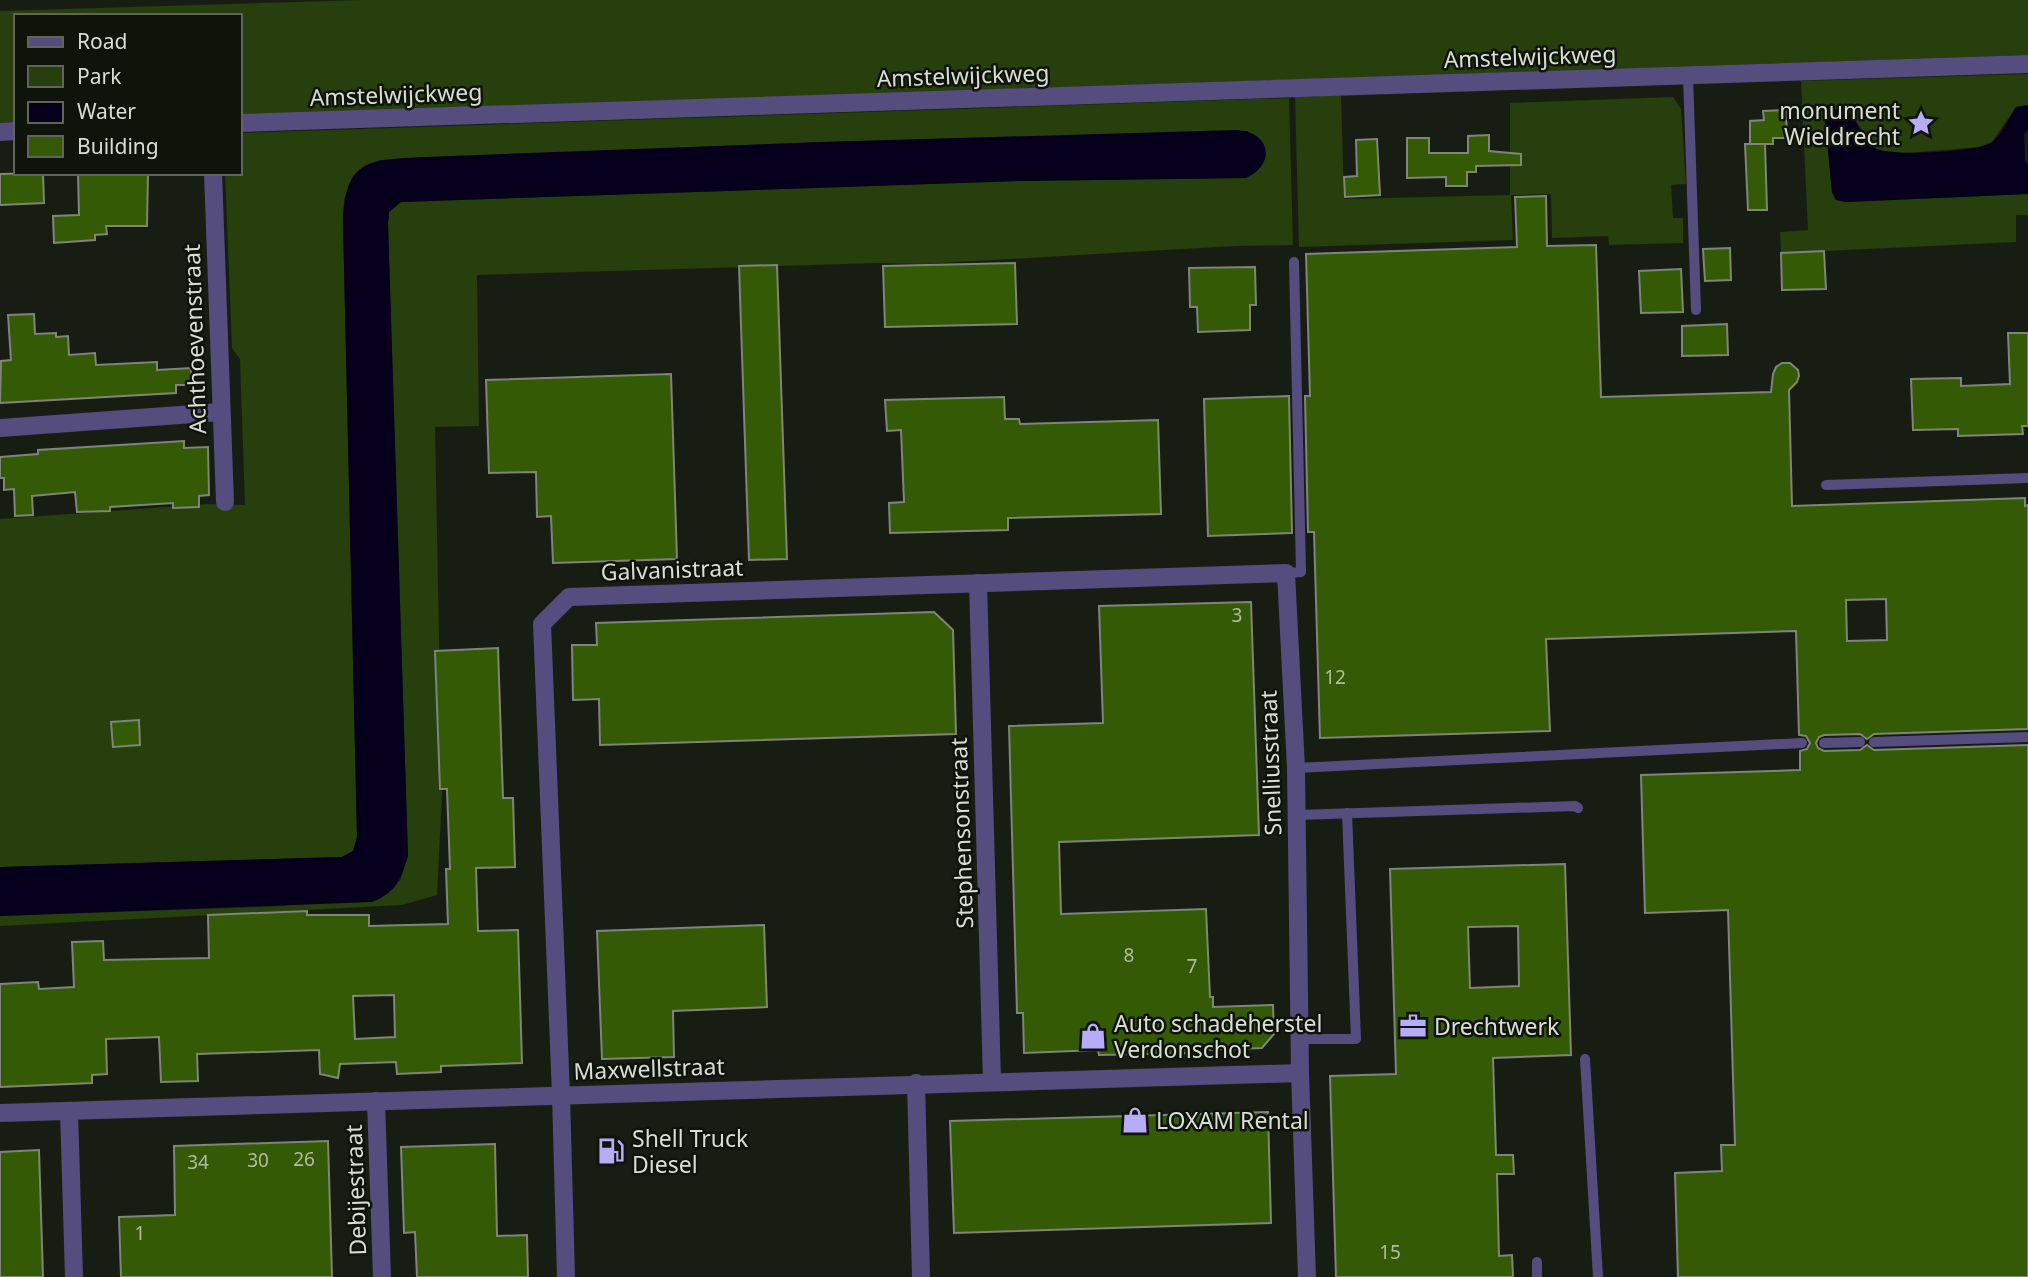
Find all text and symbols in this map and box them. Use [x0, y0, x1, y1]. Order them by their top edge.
legend [14, 14, 242, 175]
text: Road [77, 27, 127, 55]
street label: Amstelwijckweg [1443, 37, 1617, 75]
street label: Amstelwijckweg [876, 56, 1050, 94]
text: Park [77, 62, 122, 90]
street label: Amstelwijckweg [309, 75, 483, 113]
place label: monument Wieldrecht [1779, 94, 1900, 152]
text: Water [77, 97, 136, 125]
place icon: monument Wieldrecht [1906, 108, 1936, 138]
text: Building [77, 132, 159, 160]
street label: Achthoevenstraat [175, 243, 213, 435]
street label: Galvanistraat [600, 551, 744, 587]
house number: 3 [1232, 602, 1242, 628]
house number: 12 [1324, 664, 1346, 690]
street label: Snelliusstraat [1251, 690, 1289, 836]
street label: Stephensonstraat [942, 737, 980, 929]
house number: 8 [1124, 942, 1134, 968]
house number: 7 [1187, 953, 1197, 979]
place label: Auto schadeherstel Verdonschot [1114, 1007, 1322, 1065]
place label: Drechtwerk [1434, 1010, 1560, 1042]
office icon: Drechtwerk [1398, 1011, 1428, 1041]
shop icon: Auto schadeherstel Verdonschot [1078, 1021, 1108, 1051]
street label: Maxwellstraat [573, 1049, 725, 1087]
place label: LOXAM Rental [1156, 1104, 1309, 1136]
shop icon: LOXAM Rental [1120, 1105, 1150, 1135]
place label: Shell Truck Diesel [632, 1122, 749, 1180]
street label: Debijestraat [337, 1124, 373, 1256]
fuel station icon: Shell Truck Diesel [596, 1136, 626, 1166]
house number: 26 [293, 1146, 315, 1172]
house number: 30 [247, 1147, 269, 1173]
house number: 34 [187, 1149, 209, 1175]
house number: 1 [135, 1220, 145, 1246]
house number: 15 [1379, 1239, 1401, 1265]

